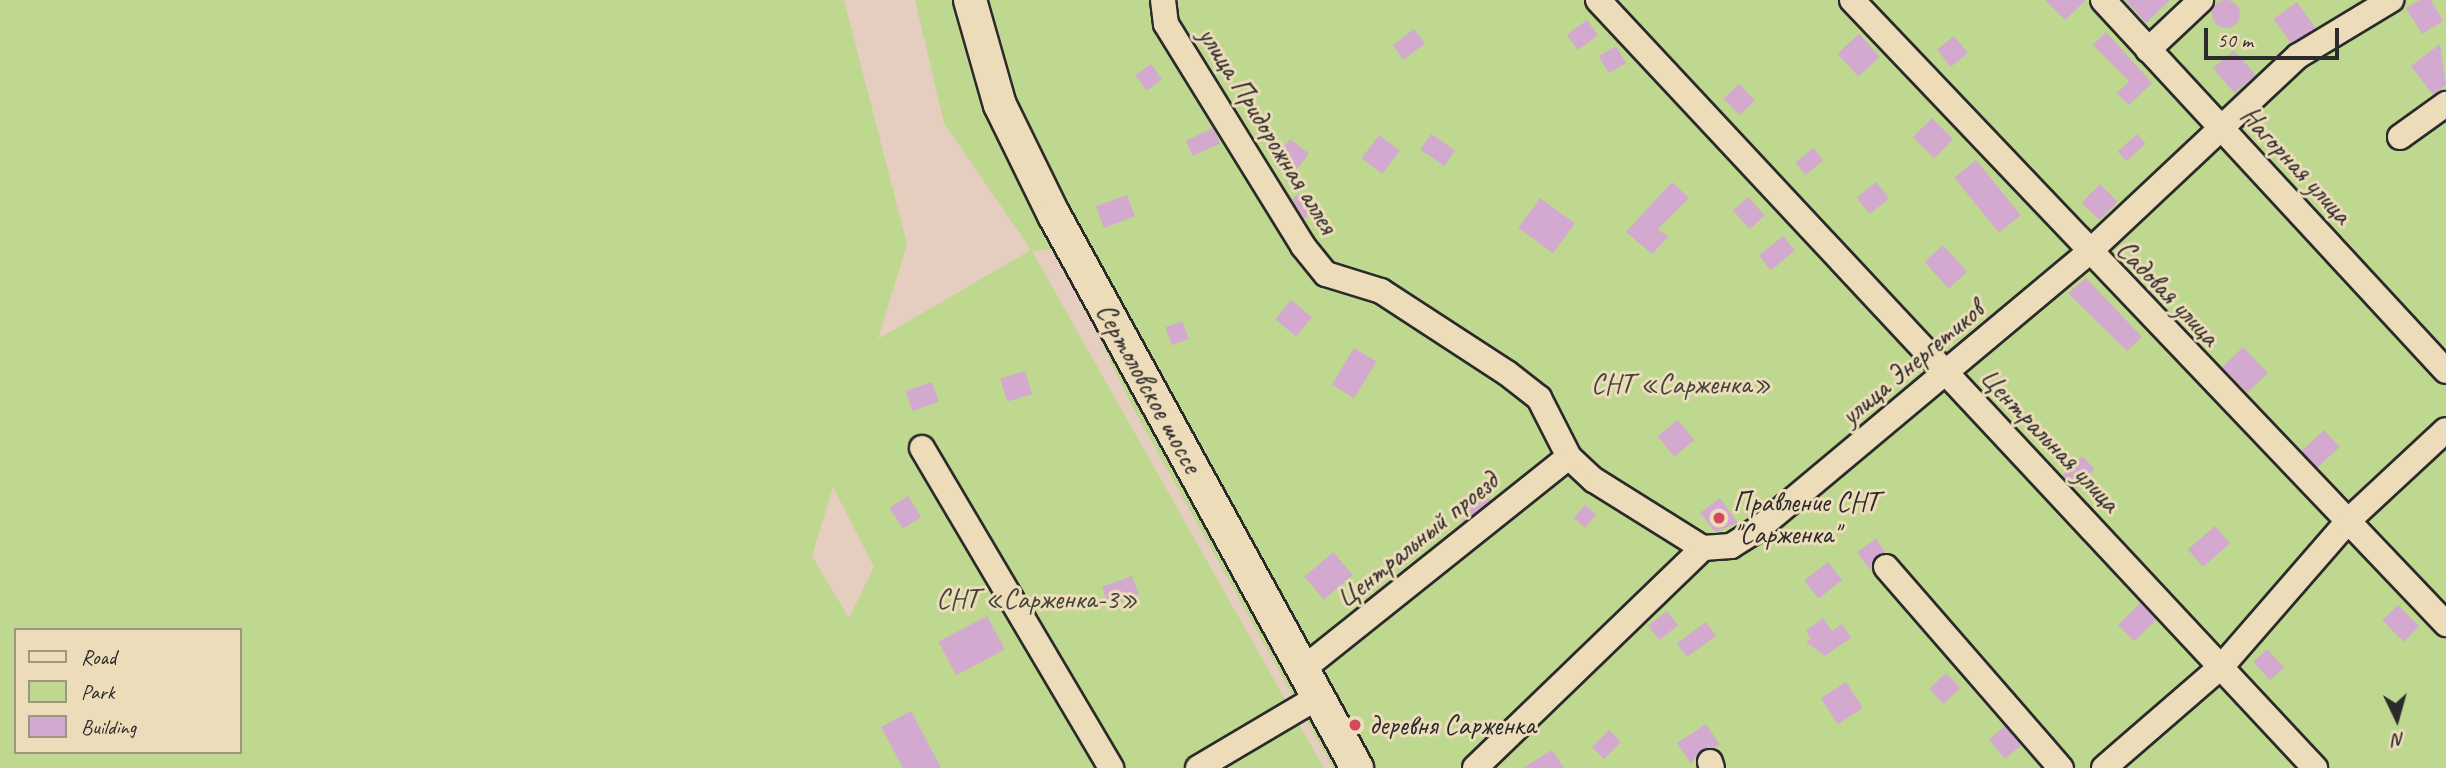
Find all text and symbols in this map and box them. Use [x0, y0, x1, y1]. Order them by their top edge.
scale bar [2208, 14, 2343, 58]
street label: улица Придорожная аллея [1190, 19, 1346, 241]
text: 50 m [2217, 27, 2253, 53]
street label: Нагорная улица [2233, 99, 2359, 231]
street label: Садовая улица [2109, 232, 2227, 354]
street label: улица Энергетиков [1834, 294, 1990, 432]
street label: Сертоловское шоссе [1089, 297, 1209, 479]
street label: Центральная улица [1972, 360, 2128, 520]
park label: СНТ «Сарженка» [1591, 367, 1771, 401]
street label: Центральный проезд [1329, 465, 1505, 615]
place label: Правление СНТ "Сарженка" [1733, 485, 1878, 551]
marker: Правление СНТ "Сарженка" [1711, 510, 1727, 526]
park label: СНТ «Сарженка-3» [936, 582, 1138, 616]
legend [14, 628, 242, 754]
text: Road [81, 644, 116, 670]
text: Park [81, 679, 114, 705]
north arrow [2362, 684, 2432, 754]
place label: деревня Сарженка [1369, 708, 1537, 742]
text: Building [81, 714, 136, 740]
marker: деревня Сарженка [1347, 717, 1363, 733]
text: N [2392, 727, 2406, 752]

